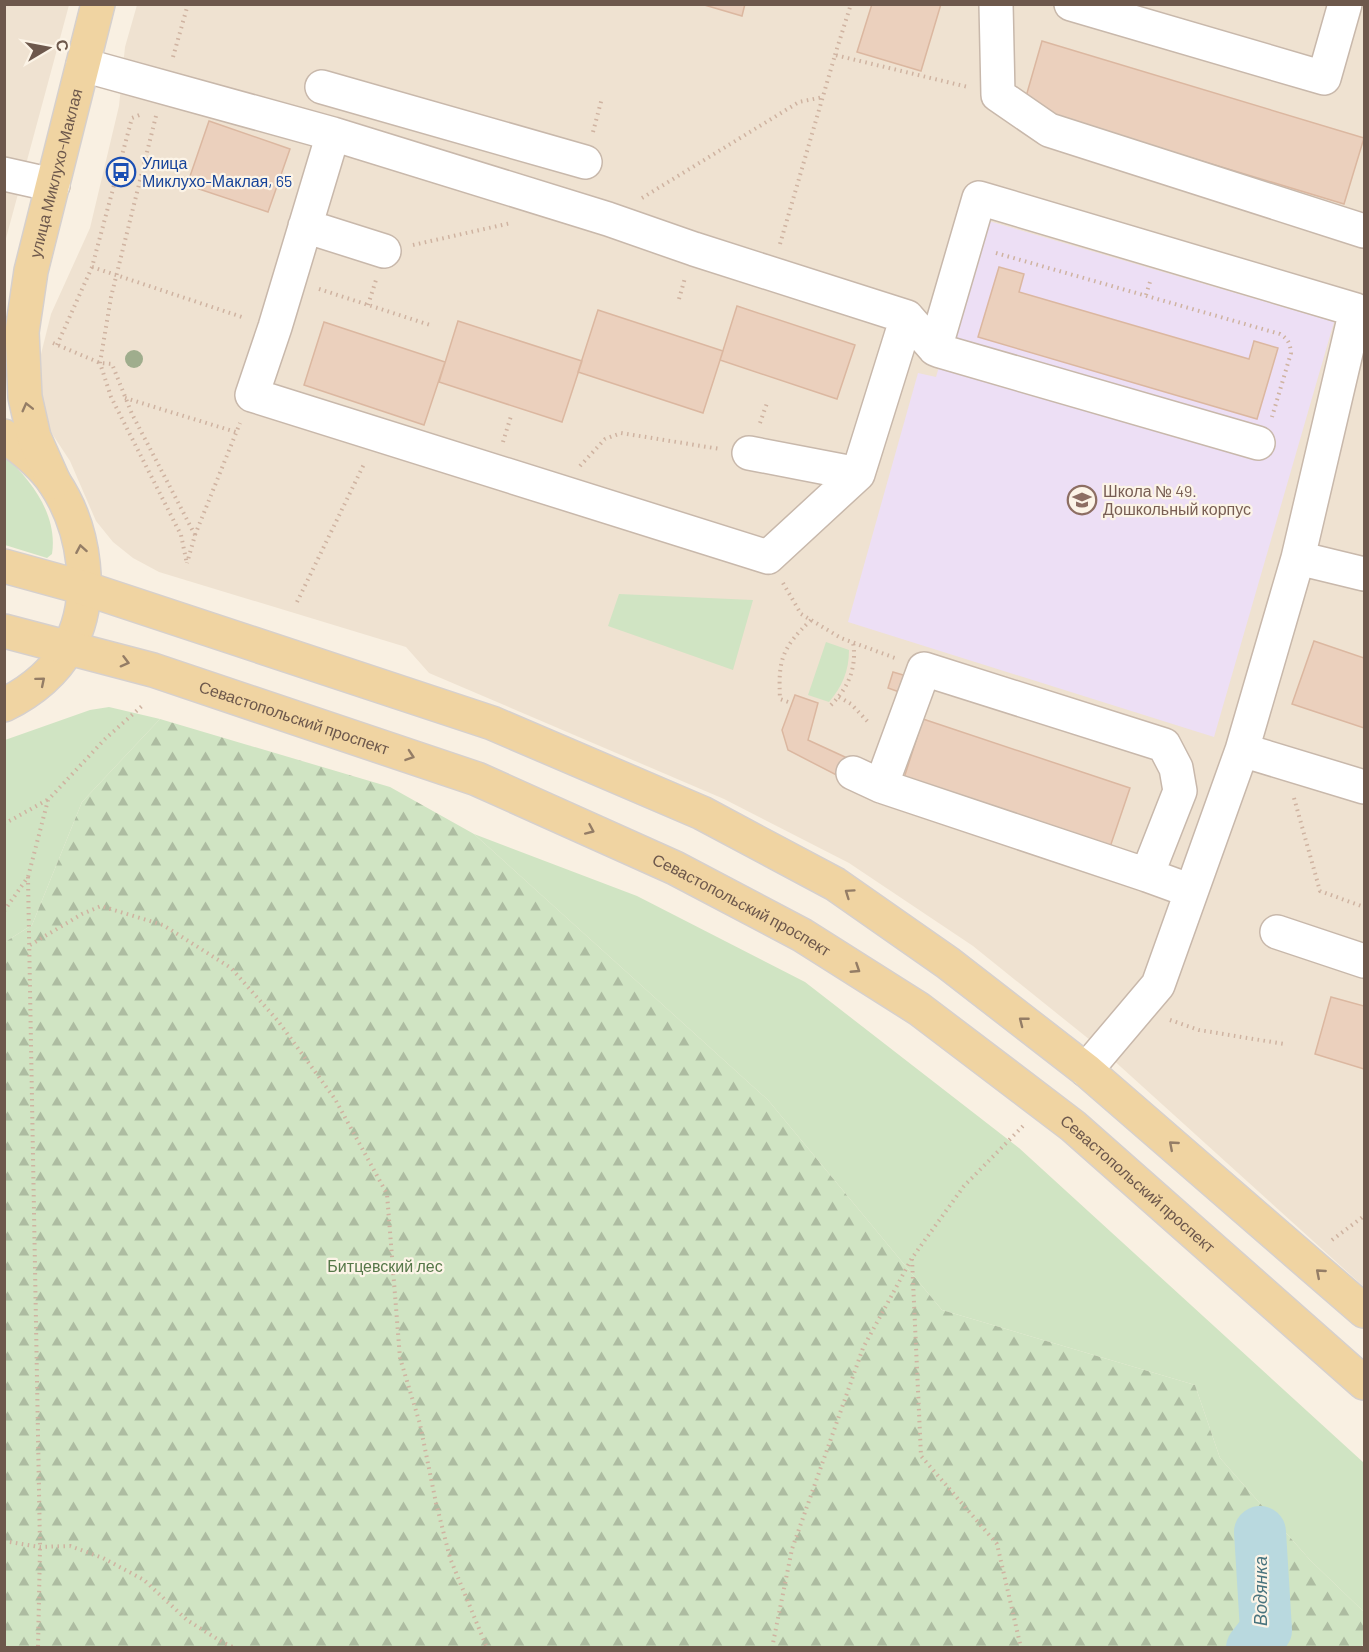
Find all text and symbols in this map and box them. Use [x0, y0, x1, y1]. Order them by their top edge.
north arrow [18, 18, 78, 78]
text: С [53, 38, 74, 53]
street label: улица Миклухо-Маклая [25, 86, 85, 259]
place label: Улица Миклухо-Маклая, 65 [142, 153, 292, 190]
bus stop icon: Улица Миклухо-Маклая, 65 [105, 156, 137, 188]
one-way arrow [22, 402, 35, 412]
place label: Школа № 49. Дошкольный корпус [1103, 481, 1251, 518]
school or university icon: Школа № 49. Дошкольный корпус [1066, 484, 1098, 516]
one-way arrow [75, 545, 88, 555]
one-way arrow [120, 655, 130, 668]
street label: Севастопольский проспект [197, 676, 392, 758]
one-way arrow [34, 677, 45, 688]
one-way arrow [404, 749, 415, 762]
one-way arrow [584, 823, 595, 835]
street label: Севастопольский проспект [650, 849, 835, 960]
one-way arrow [844, 889, 855, 900]
one-way arrow [850, 962, 860, 974]
one-way arrow [1019, 1017, 1030, 1028]
street label: Севастопольский проспект [1057, 1110, 1220, 1257]
one-way arrow [1169, 1141, 1180, 1152]
park label: Битцевский лес [327, 1256, 443, 1275]
one-way arrow [1316, 1269, 1327, 1280]
water label: Водянка [1249, 1556, 1271, 1626]

